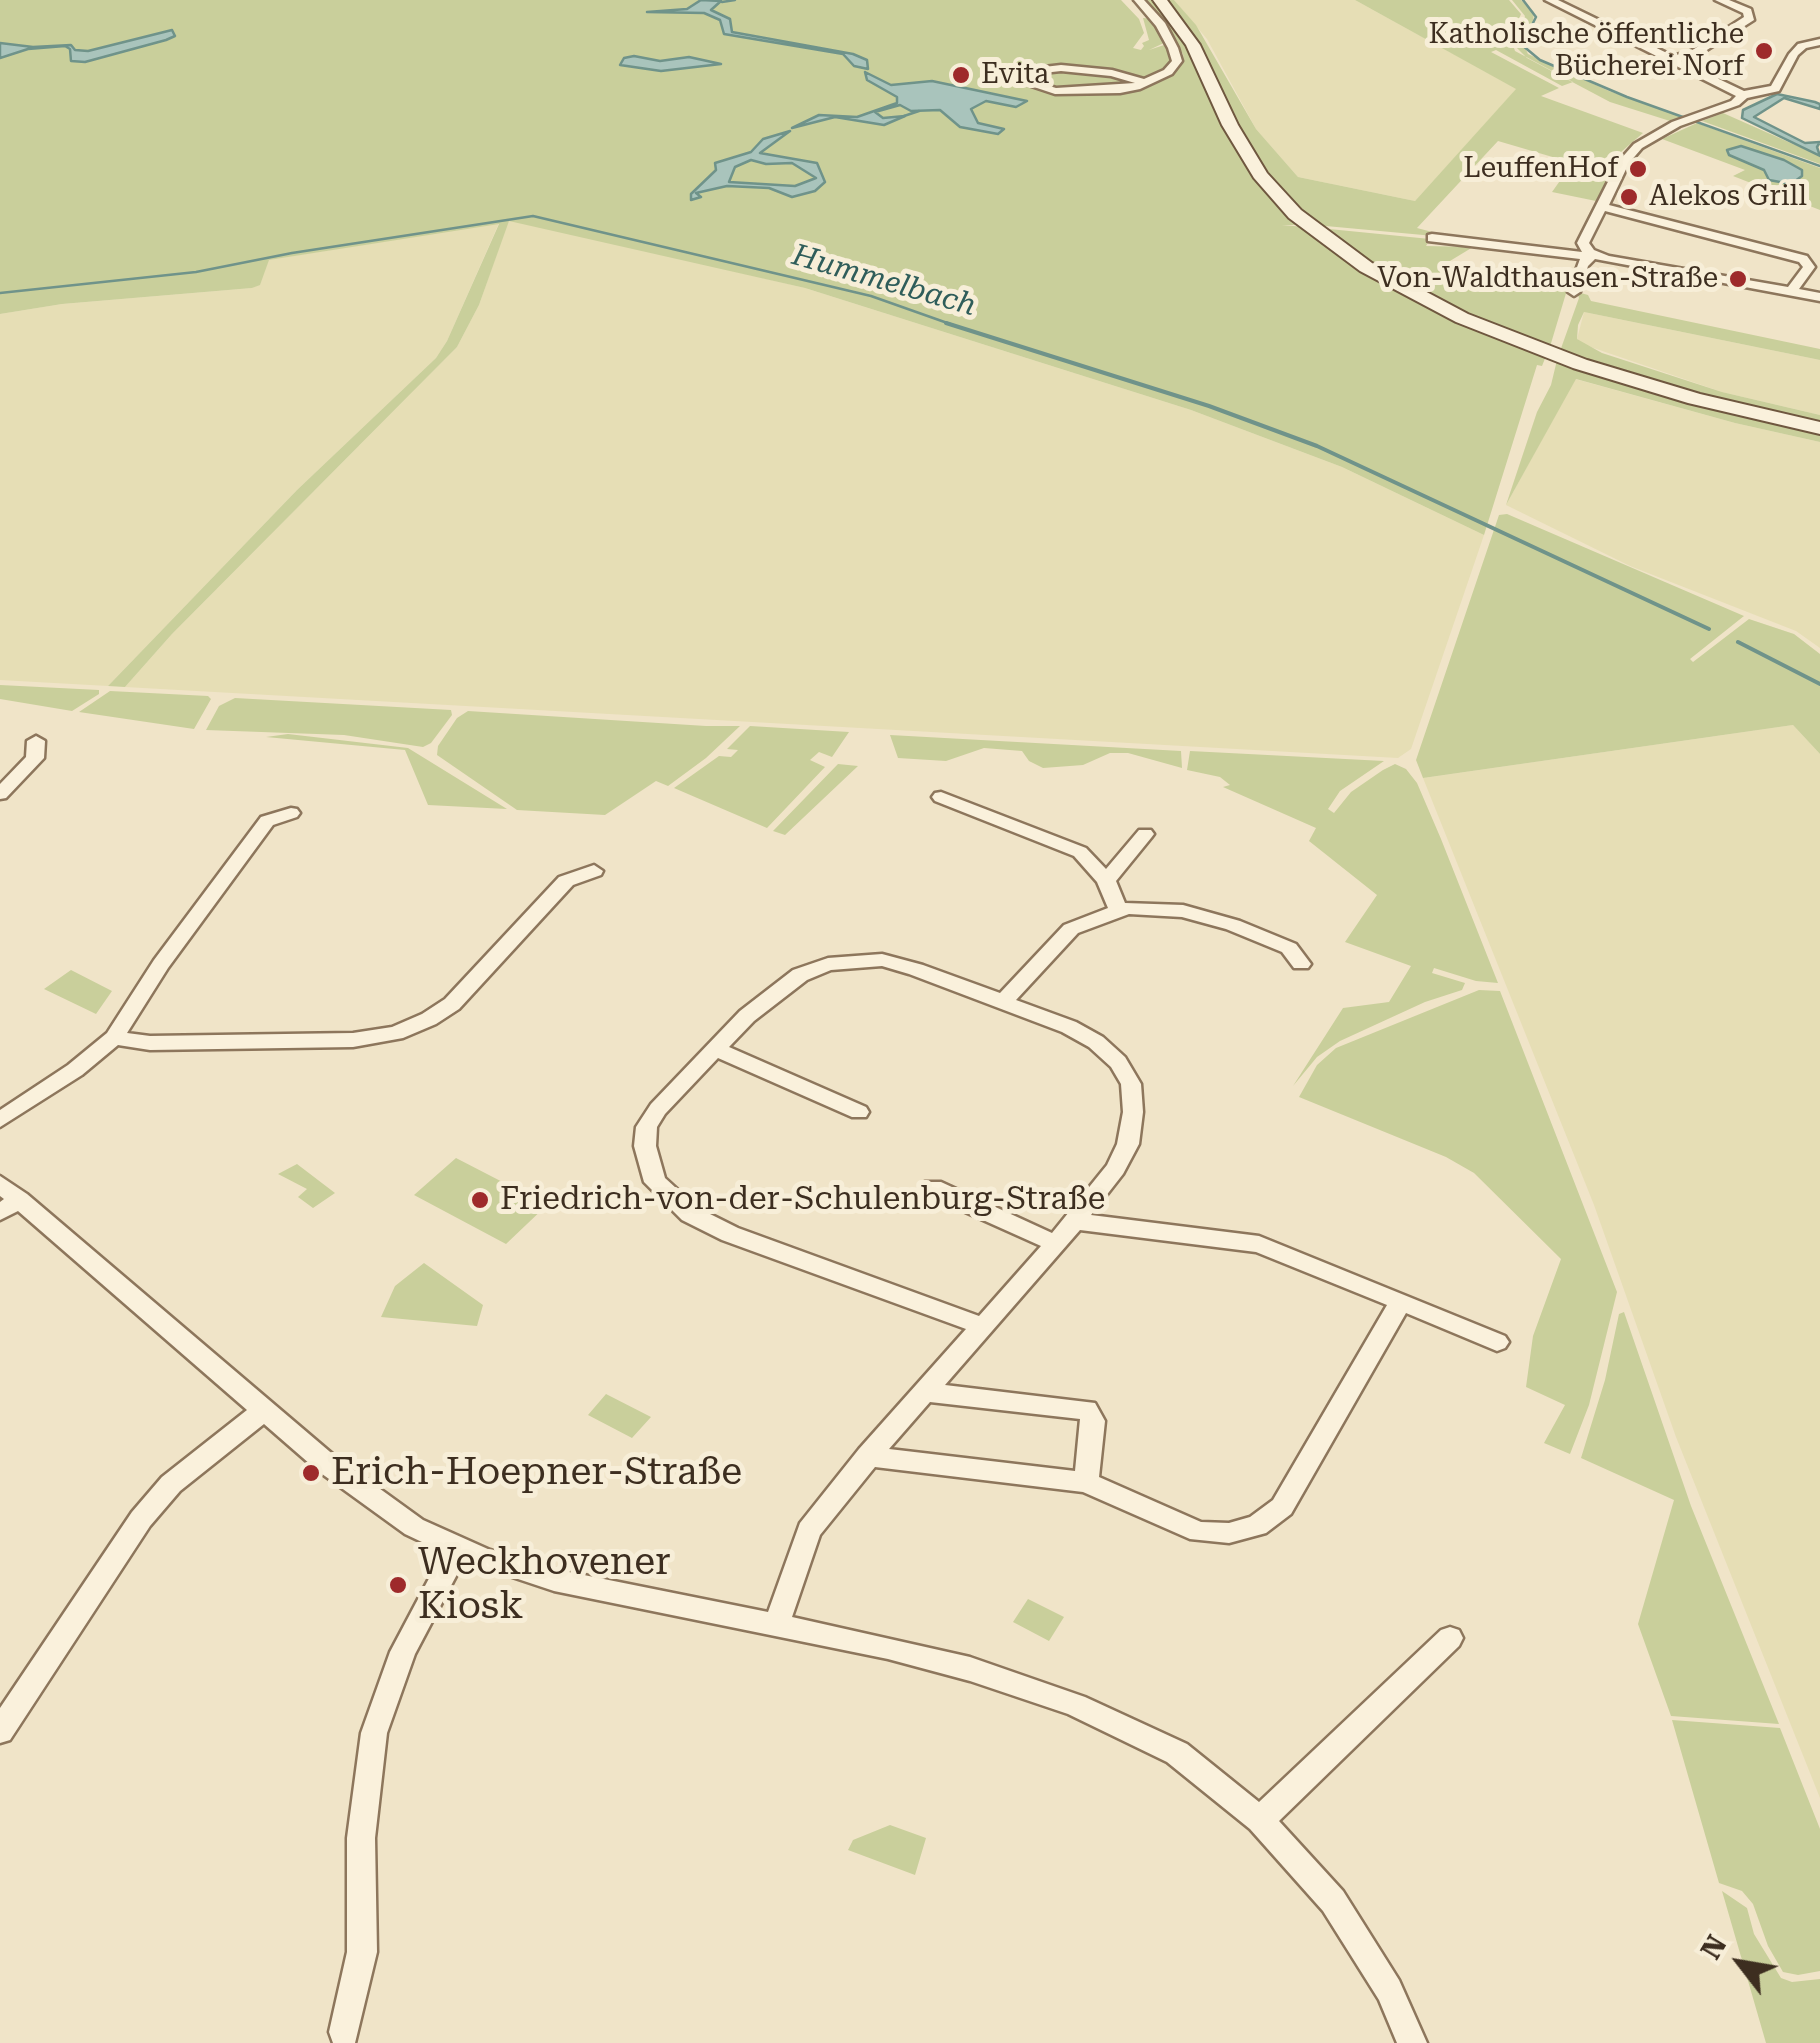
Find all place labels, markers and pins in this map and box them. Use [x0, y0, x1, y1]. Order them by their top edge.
place label: Katholische öffentliche Bücherei Norf [1429, 18, 1744, 84]
marker: Katholische öffentliche Bücherei Norf [1753, 40, 1775, 62]
place label: Evita [981, 58, 1049, 92]
marker: Evita [950, 64, 972, 86]
place label: LeuffenHof [1463, 152, 1618, 186]
marker: LeuffenHof [1627, 158, 1649, 180]
place label: Alekos Grill [1649, 180, 1807, 214]
marker: Alekos Grill [1618, 186, 1640, 208]
place label: Von-Waldthausen-Straße [1377, 262, 1718, 296]
marker: Von-Waldthausen-Straße [1727, 268, 1749, 290]
place label: Friedrich-von-der-Schulenburg-Straße [500, 1181, 1105, 1219]
marker: Friedrich-von-der-Schulenburg-Straße [469, 1189, 491, 1211]
place label: Erich-Hoepner-Straße [331, 1450, 742, 1496]
marker: Erich-Hoepner-Straße [300, 1462, 322, 1484]
place label: Weckhovener Kiosk [418, 1540, 671, 1630]
marker: Weckhovener Kiosk [387, 1574, 409, 1596]

